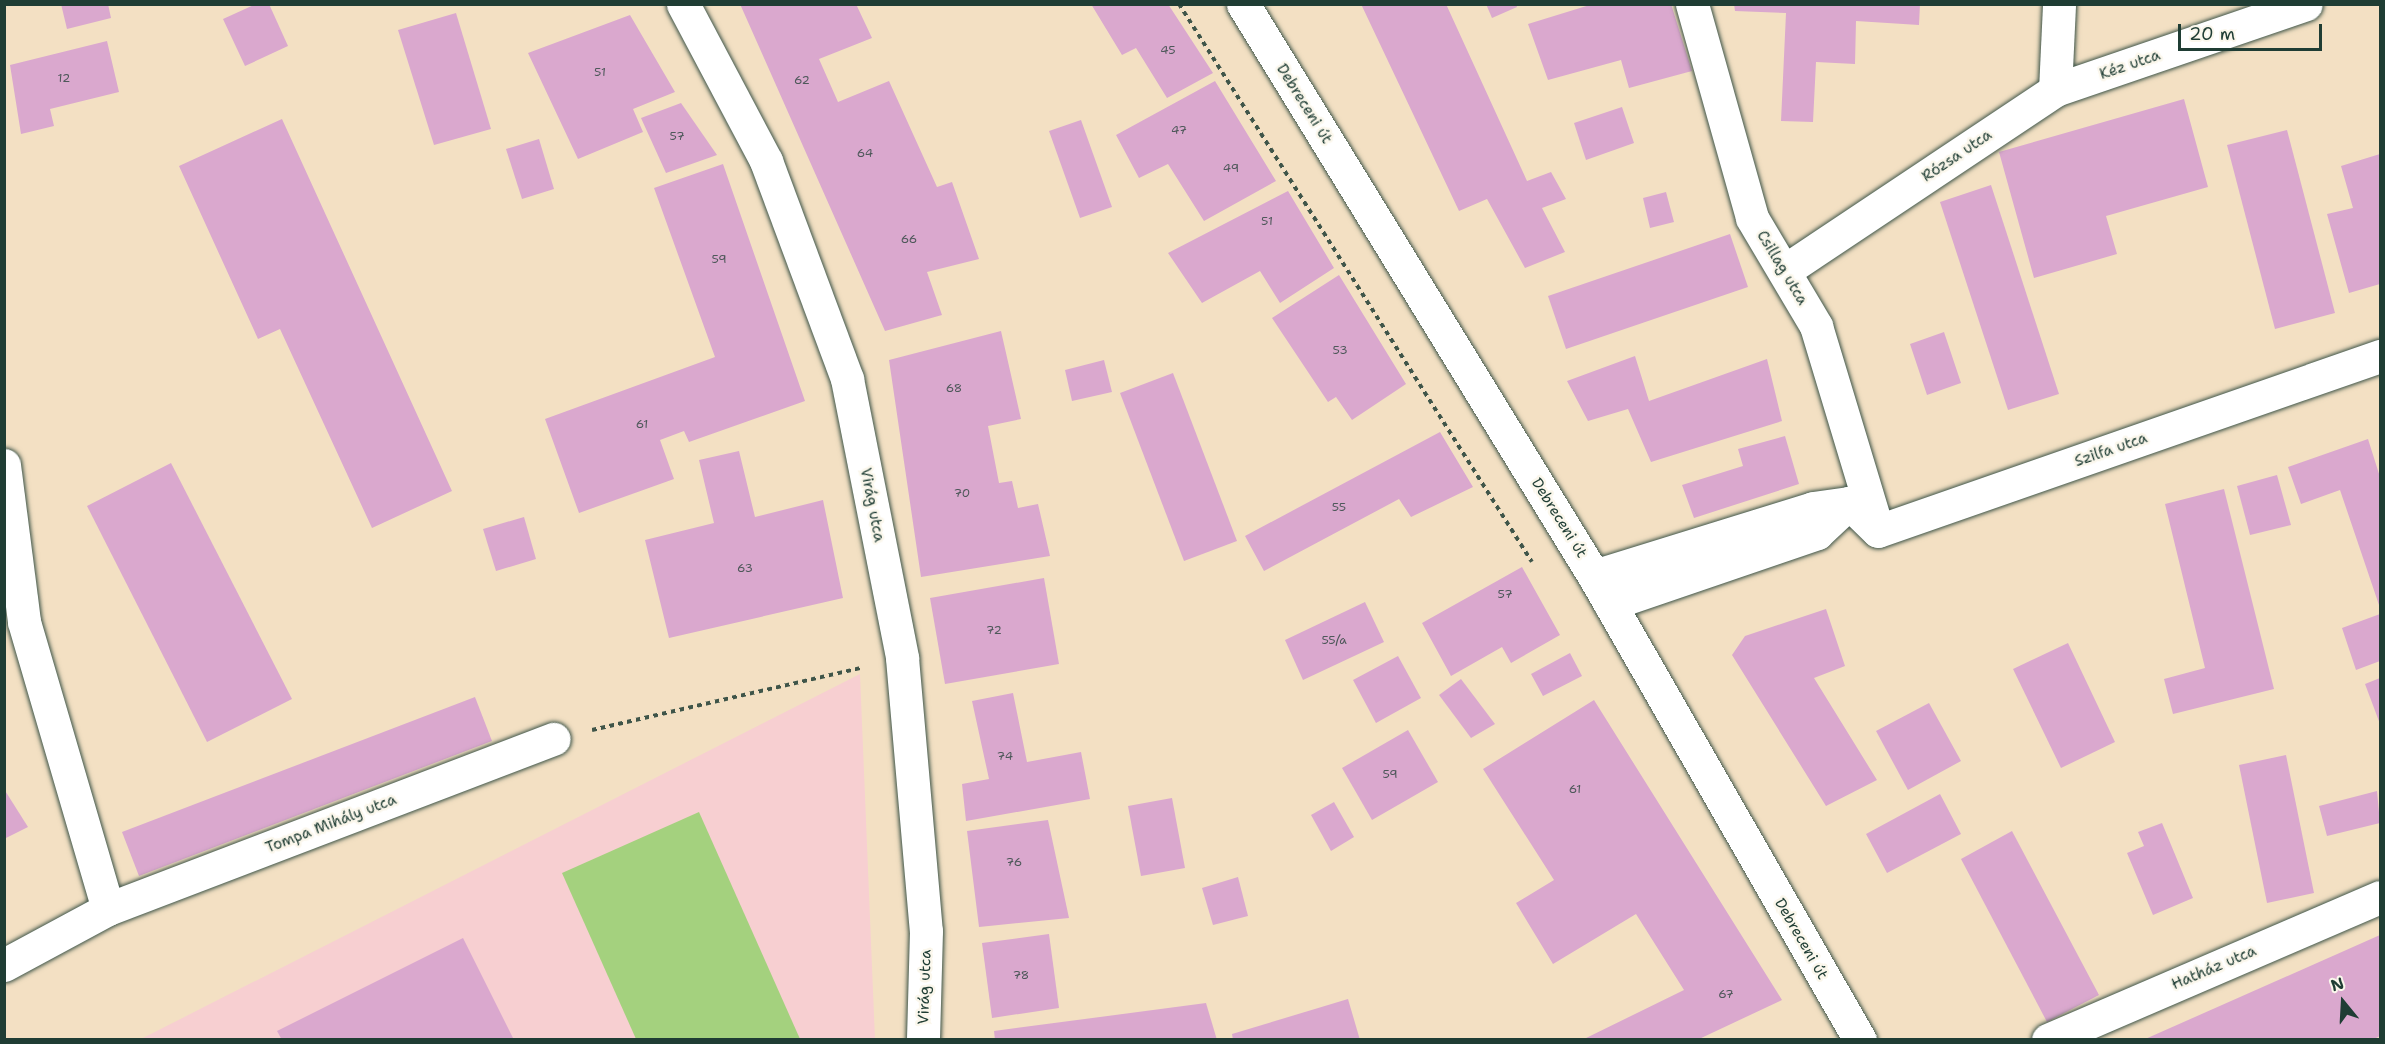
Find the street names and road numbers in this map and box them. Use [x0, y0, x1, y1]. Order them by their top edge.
street label: Kéz utca [2097, 46, 2163, 84]
street label: Debreceni út [1272, 61, 1336, 147]
street label: Rózsa utca [1919, 126, 1995, 186]
street label: Csillag utca [1753, 228, 1811, 308]
street label: Szilfa utca [2072, 429, 2150, 471]
street label: Virág utca [856, 466, 888, 544]
street label: Debreceni út [1527, 475, 1591, 561]
street label: Tompa Mihály utca [263, 791, 399, 857]
street label: Debreceni út [1771, 895, 1831, 983]
street label: Hatház utca [2169, 942, 2259, 994]
street label: Virág utca [915, 949, 935, 1025]

